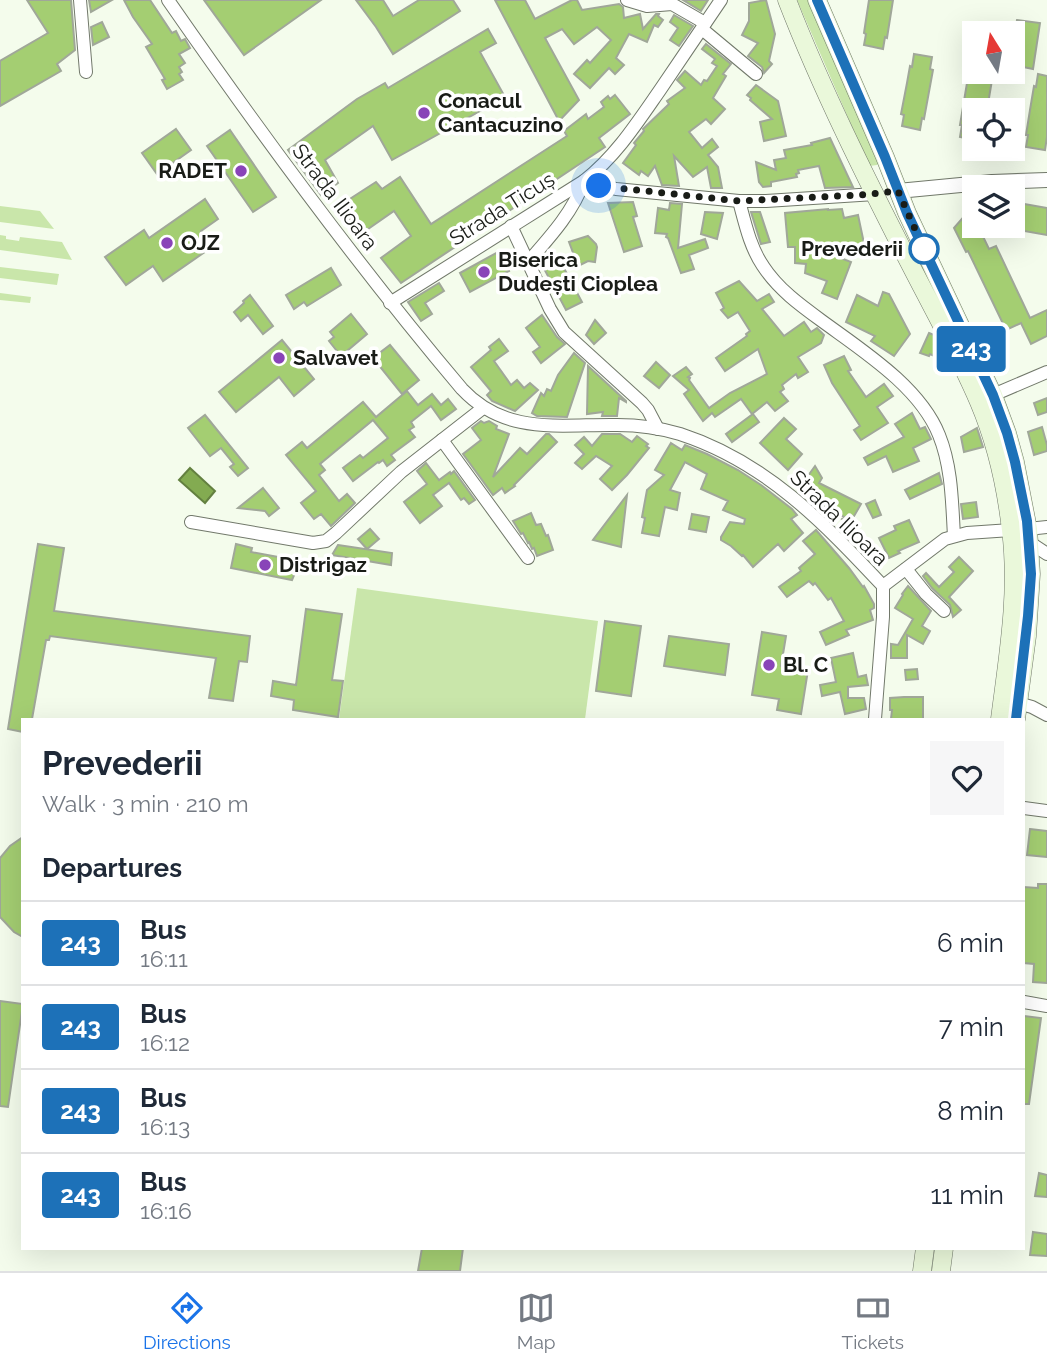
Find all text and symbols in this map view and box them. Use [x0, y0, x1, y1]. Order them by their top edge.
north arrow [962, 21, 1026, 84]
map controls [962, 21, 1025, 238]
place label: Conacul Cantacuzino [438, 88, 563, 137]
button: locate [962, 98, 1025, 161]
marker: Conacul Cantacuzino [416, 105, 432, 121]
street label: Strada Ilioara [287, 139, 383, 255]
place label: RADET [158, 158, 227, 183]
marker: RADET [233, 163, 249, 179]
street label: Strada Ticuș [445, 166, 559, 251]
your location [581, 168, 616, 203]
button: layers [962, 175, 1025, 238]
place label: OJZ [181, 230, 220, 255]
marker: Prevederii [909, 234, 939, 264]
marker: OJZ [159, 235, 175, 251]
place label: Prevederii [801, 236, 903, 261]
place label: Biserica Dudești Cioplea [498, 247, 658, 296]
marker: Biserica Dudești Cioplea [476, 264, 492, 280]
line badge: 243 [931, 326, 1011, 372]
text: 243 [951, 334, 991, 363]
place label: Salvavet [293, 345, 379, 370]
marker: Salvavet [271, 350, 287, 366]
street label: Strada Ilioara [785, 465, 894, 571]
place label: Distrigaz [279, 552, 367, 577]
marker: Distrigaz [257, 557, 273, 573]
place label: Bl. C [783, 652, 828, 677]
marker: Bl. C [761, 657, 777, 673]
button: heart [930, 741, 1004, 815]
text: Prevederii [42, 744, 202, 783]
text: Walk · 3 min · 210 m [42, 790, 249, 817]
text: Departures [42, 853, 182, 883]
text: Bus [140, 915, 187, 945]
text: 243 [60, 928, 101, 957]
text: 6 min [937, 928, 1004, 958]
text: 16:11 [140, 945, 188, 972]
text: Bus [140, 999, 187, 1029]
text: 243 [60, 1012, 101, 1041]
text: 7 min [939, 1012, 1004, 1042]
text: 16:12 [140, 1029, 190, 1056]
text: Bus [140, 1083, 187, 1113]
text: 243 [60, 1096, 101, 1125]
text: 8 min [937, 1096, 1004, 1126]
text: 16:13 [140, 1113, 190, 1140]
text: Bus [140, 1167, 187, 1197]
text: 243 [60, 1180, 101, 1209]
text: 11 min [930, 1180, 1004, 1210]
text: 16:16 [140, 1197, 192, 1224]
tab: Directions [143, 1289, 231, 1353]
tab: Map [517, 1289, 556, 1353]
tab: Tickets [842, 1289, 904, 1353]

